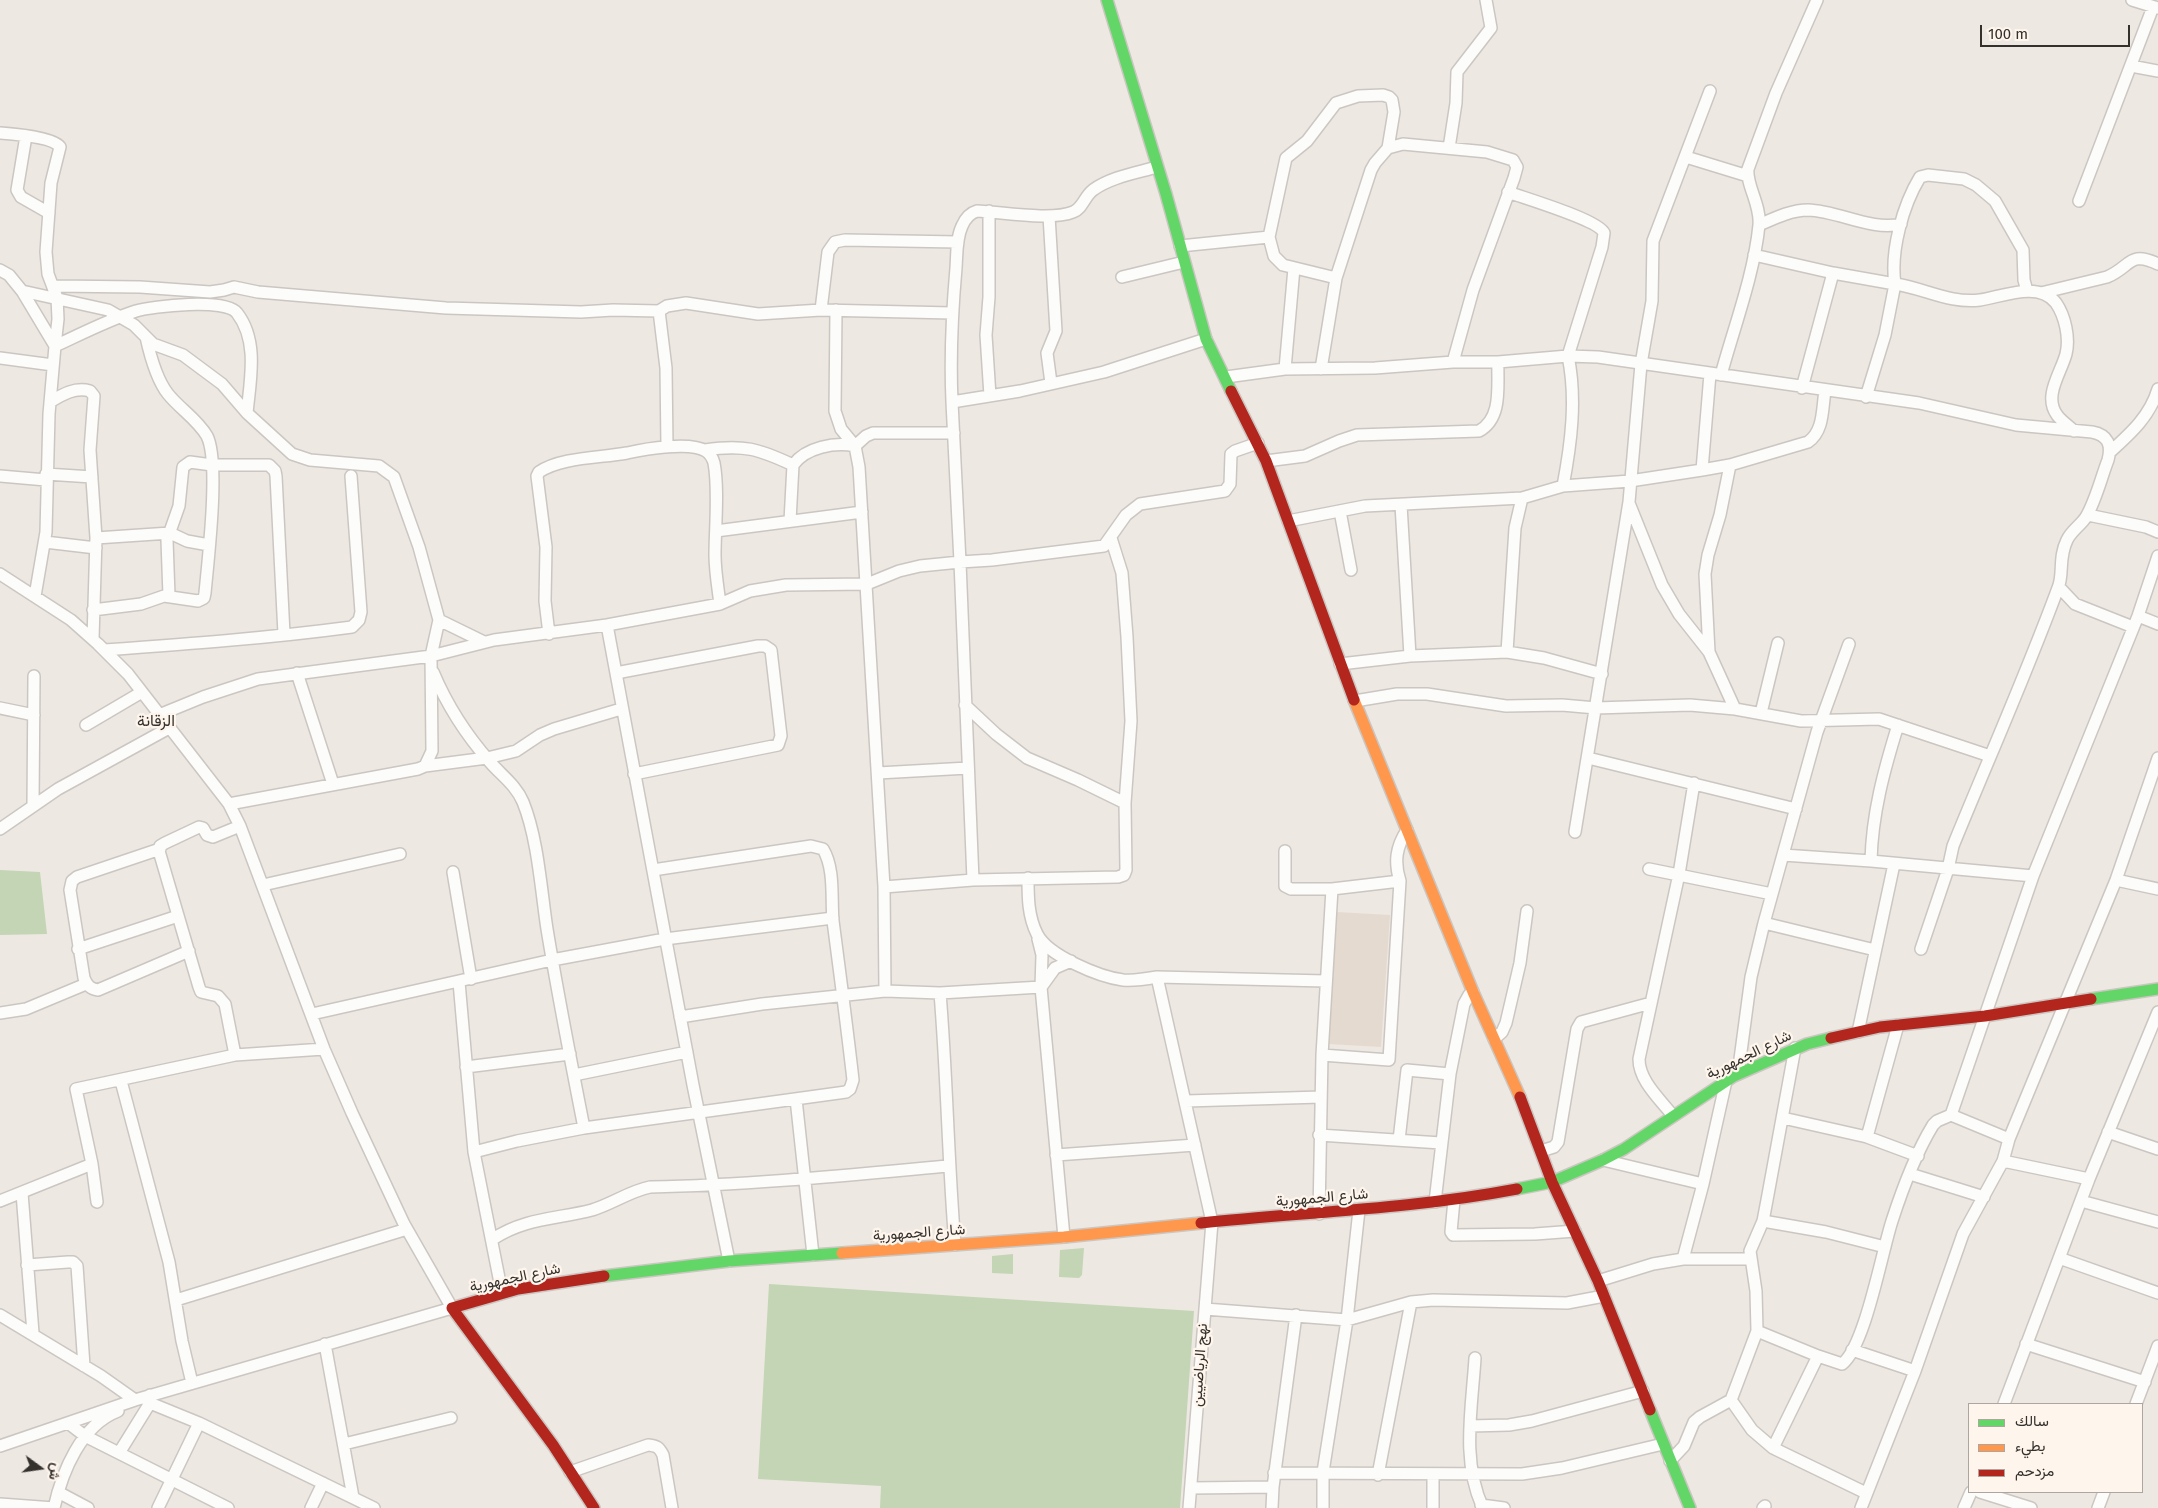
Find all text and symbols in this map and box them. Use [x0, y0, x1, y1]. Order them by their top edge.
scale bar [1983, 15, 2133, 47]
text: 100 m [1988, 25, 2028, 43]
district label: الزقانة [137, 712, 175, 732]
street label: شارع الجمهورية [1703, 1027, 1795, 1083]
street label: شارع الجمهورية [1275, 1185, 1369, 1211]
street label: شارع الجمهورية [872, 1221, 966, 1245]
street label: شارع الجمهورية [468, 1260, 562, 1296]
street label: نهج الرياضيين [1188, 1323, 1212, 1407]
legend [1968, 1403, 2143, 1493]
text: سالك [2015, 1412, 2049, 1430]
text: بطيء [2015, 1437, 2045, 1455]
north arrow [15, 1443, 65, 1493]
text: ش [45, 1462, 65, 1482]
text: مزدحم [2015, 1462, 2054, 1480]

